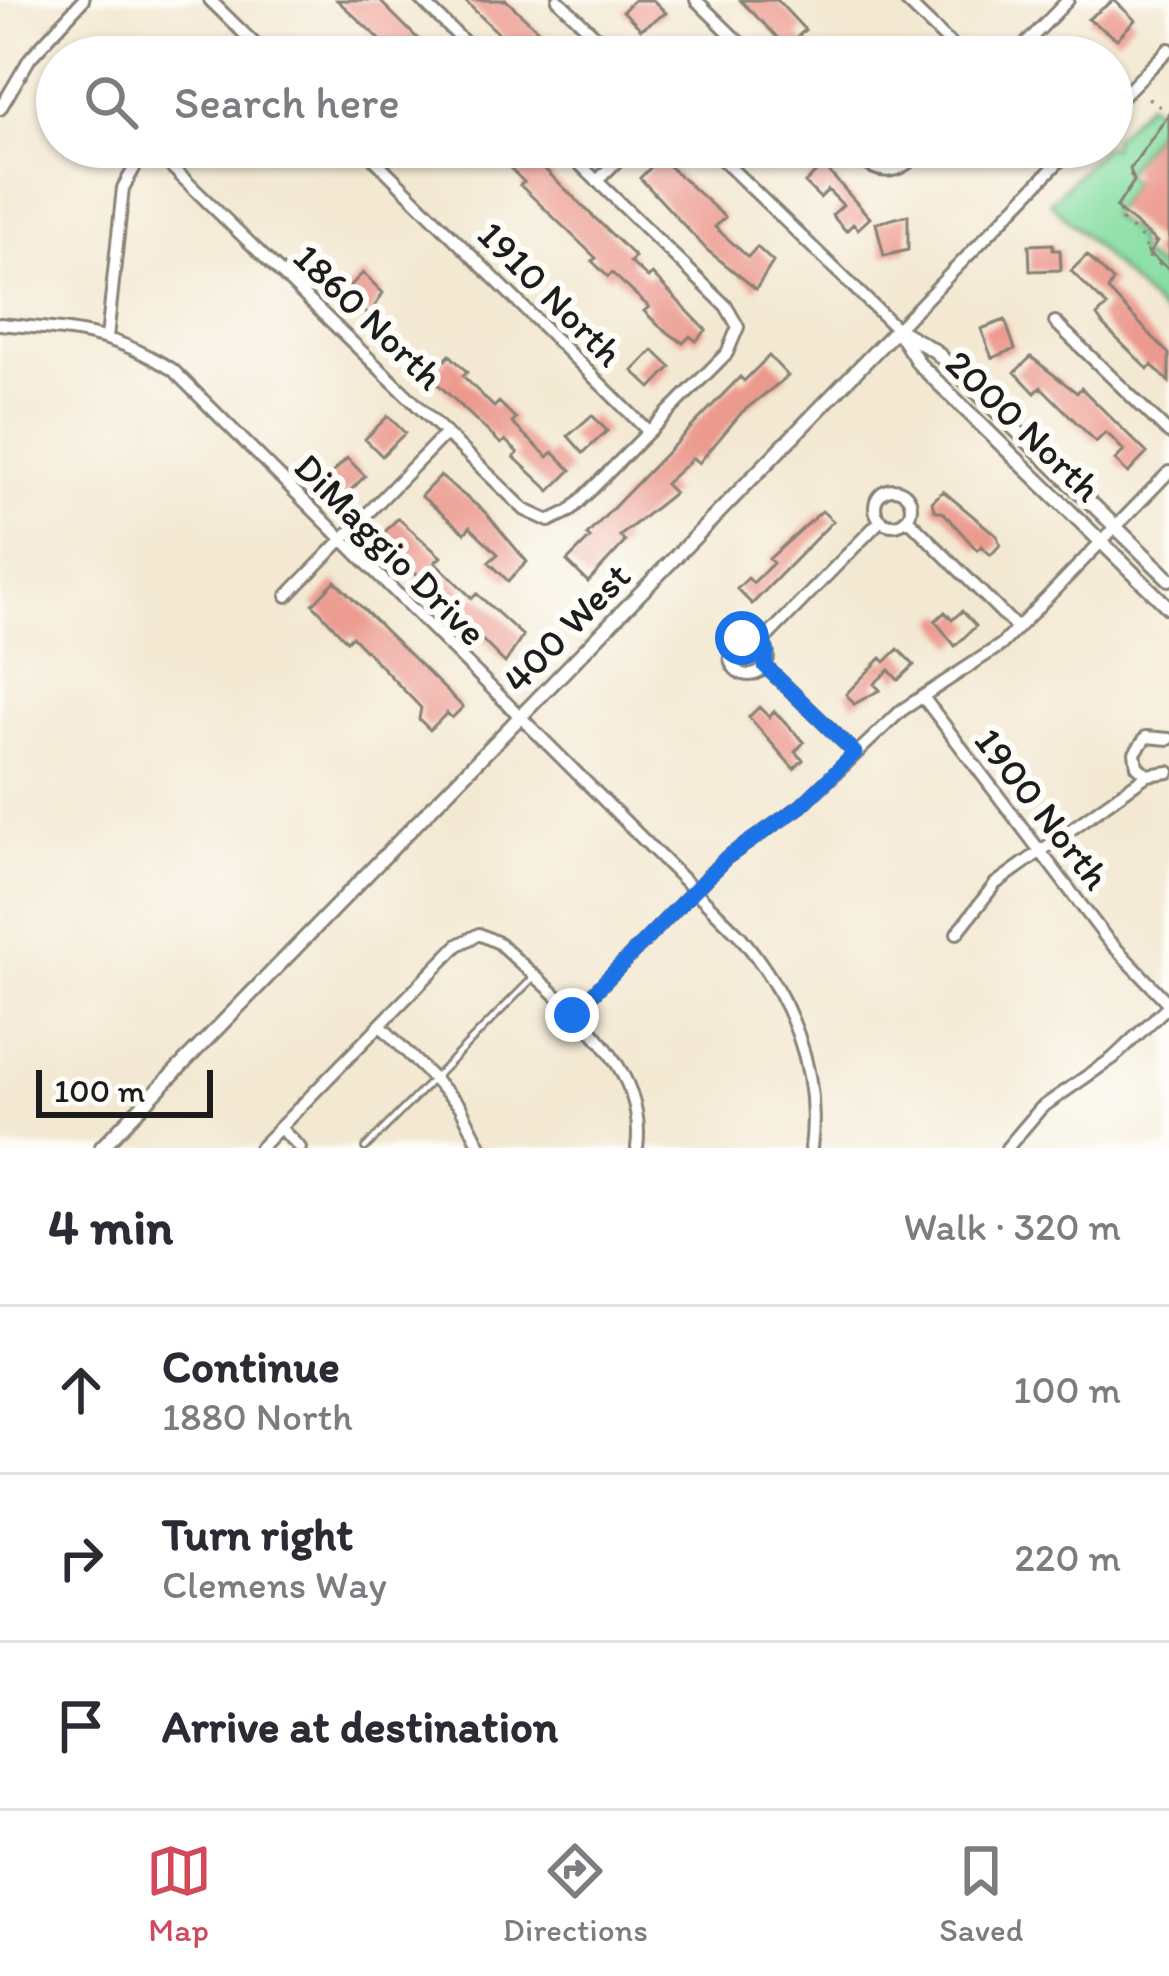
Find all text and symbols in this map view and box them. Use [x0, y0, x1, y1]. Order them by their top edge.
search box [36, 36, 1133, 168]
icon: search [78, 69, 144, 135]
text: Search here [174, 75, 400, 129]
street label: 1910 North [468, 211, 633, 376]
street label: 1860 North [284, 233, 453, 399]
street label: 2000 North [936, 340, 1112, 511]
street label: DiMaggio Drive [285, 443, 497, 655]
street label: 400 West [493, 552, 640, 702]
route start [715, 611, 769, 665]
street label: 1900 North [965, 718, 1121, 899]
route end [545, 988, 599, 1042]
scale bar [36, 1064, 213, 1117]
text: 100 m [54, 1071, 145, 1110]
text: 4 min [48, 1196, 173, 1257]
text: Walk · 320 m [904, 1203, 1121, 1250]
text: Continue [162, 1339, 340, 1393]
icon: ahead [48, 1357, 114, 1423]
text: 100 m [1013, 1366, 1121, 1413]
text: 1880 North [162, 1393, 353, 1440]
text: Turn right [162, 1507, 353, 1561]
icon: right [48, 1525, 114, 1591]
text: 220 m [1014, 1534, 1121, 1581]
text: Clemens Way [162, 1561, 387, 1608]
icon: arrive [48, 1693, 114, 1759]
text: Arrive at destination [162, 1699, 558, 1753]
tab: Map [146, 1838, 212, 1949]
tab: Directions [503, 1838, 648, 1949]
tab: Saved [939, 1838, 1023, 1949]

